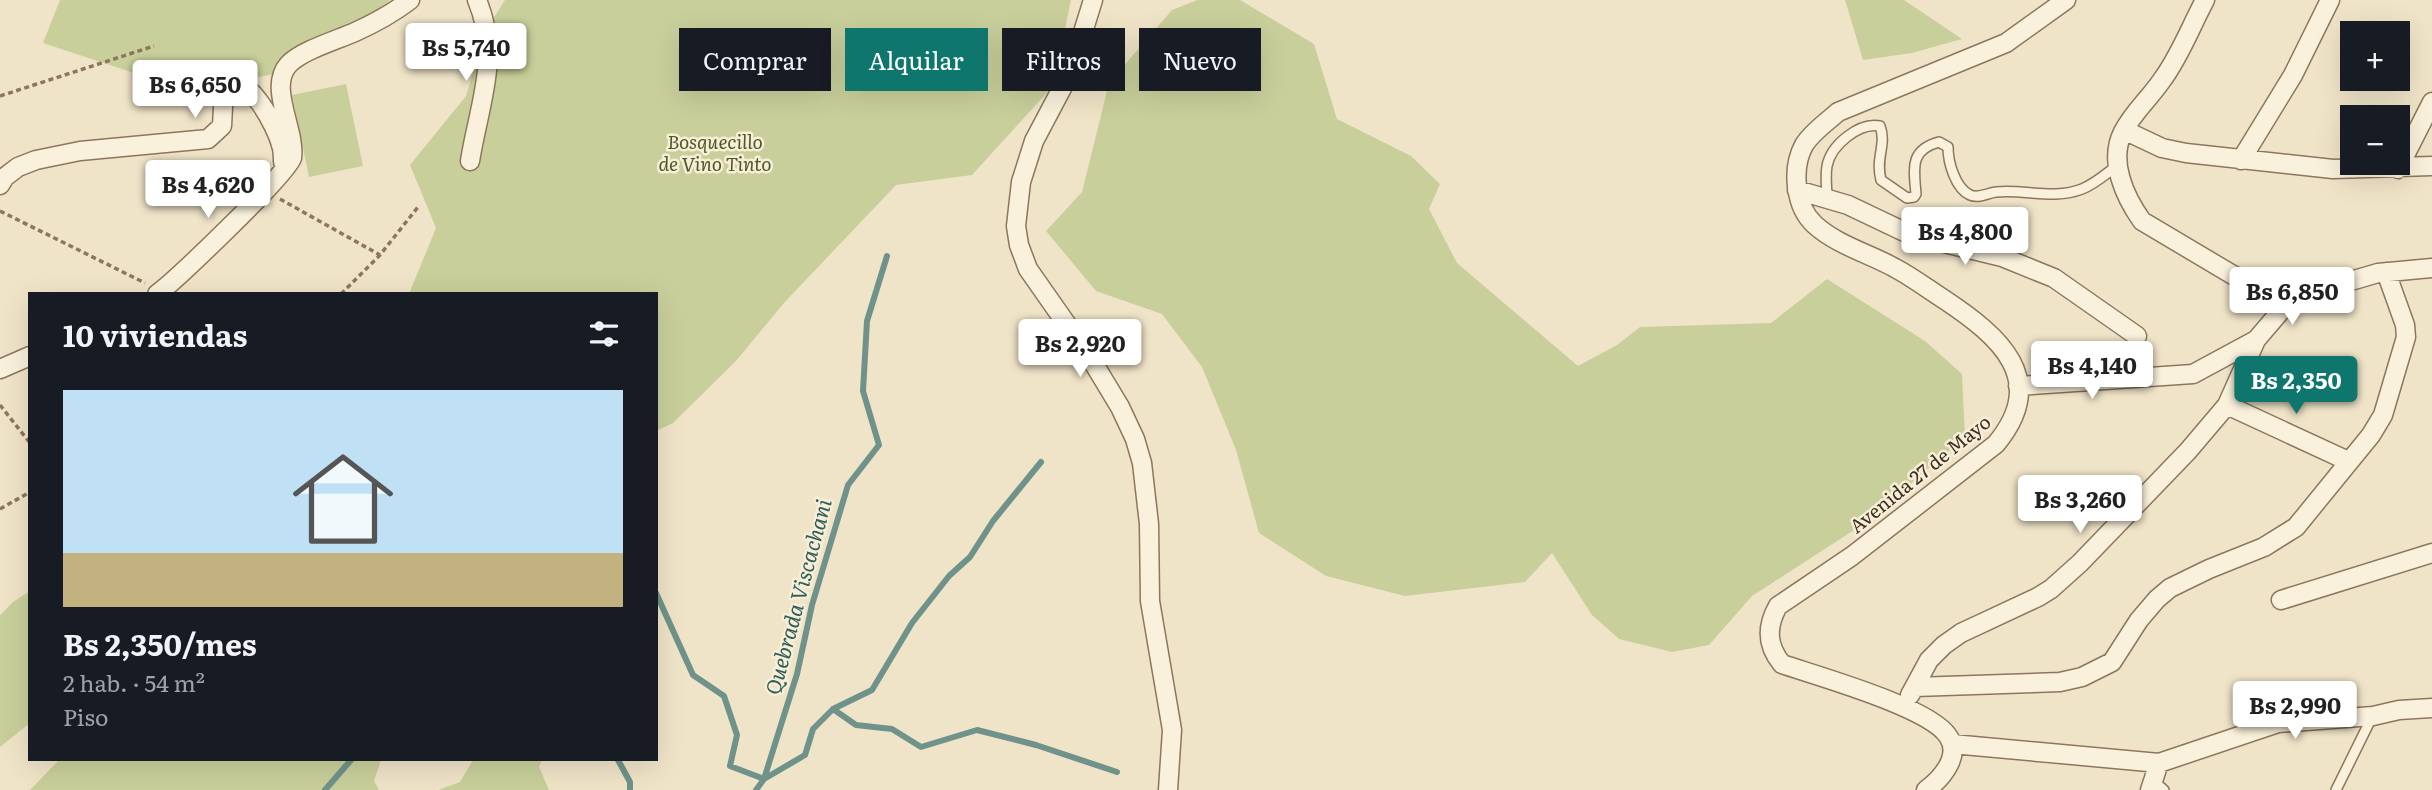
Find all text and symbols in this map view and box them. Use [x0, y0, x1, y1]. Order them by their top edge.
map controls [2340, 21, 2410, 175]
button: + [2340, 21, 2410, 91]
pin: Bs 5,740 [394, 24, 538, 83]
chip: Comprar [679, 28, 831, 91]
chip: Alquilar [845, 28, 988, 91]
chip: Filtros [1002, 28, 1125, 91]
chip: Nuevo [1139, 28, 1261, 91]
text: Bs 5,740 [421, 29, 511, 63]
pin: Bs 6,650 [123, 60, 267, 120]
text: Bs 6,650 [149, 66, 241, 100]
button: − [2340, 105, 2410, 175]
park label: Bosquecillo de Vino Tinto [658, 127, 772, 177]
pin: Bs 4,620 [136, 160, 280, 220]
text: Bs 4,620 [161, 166, 255, 200]
pin: Bs 4,800 [1893, 208, 2037, 267]
text: Bs 4,800 [1917, 213, 2013, 247]
pin: Bs 6,850 [2220, 268, 2364, 327]
text: Bs 6,850 [2245, 273, 2339, 307]
text: 10 viviendas [63, 312, 247, 356]
icon: filters [585, 315, 623, 353]
pin: Bs 2,920 [1008, 320, 1152, 379]
text: Bs 2,920 [1034, 325, 1126, 359]
pin: Bs 4,140 [2020, 342, 2164, 401]
text: Bs 4,140 [2047, 347, 2137, 381]
pin: Bs 2,350 [2224, 356, 2368, 416]
text: Bs 2,350 [2250, 362, 2342, 396]
street label: Avenida 27 de Mayo [1843, 407, 1996, 539]
icon: home [280, 436, 406, 562]
pin: Bs 3,260 [2008, 476, 2152, 535]
text: Bs 3,260 [2034, 481, 2126, 515]
water label: Quebrada Viscachani [756, 494, 838, 698]
text: Bs 2,350/mes [63, 621, 257, 665]
text: 2 hab. · 54 m² [63, 665, 205, 699]
pin: Bs 2,990 [2223, 682, 2367, 741]
text: Bs 2,990 [2249, 687, 2341, 721]
text: Piso [63, 699, 108, 733]

